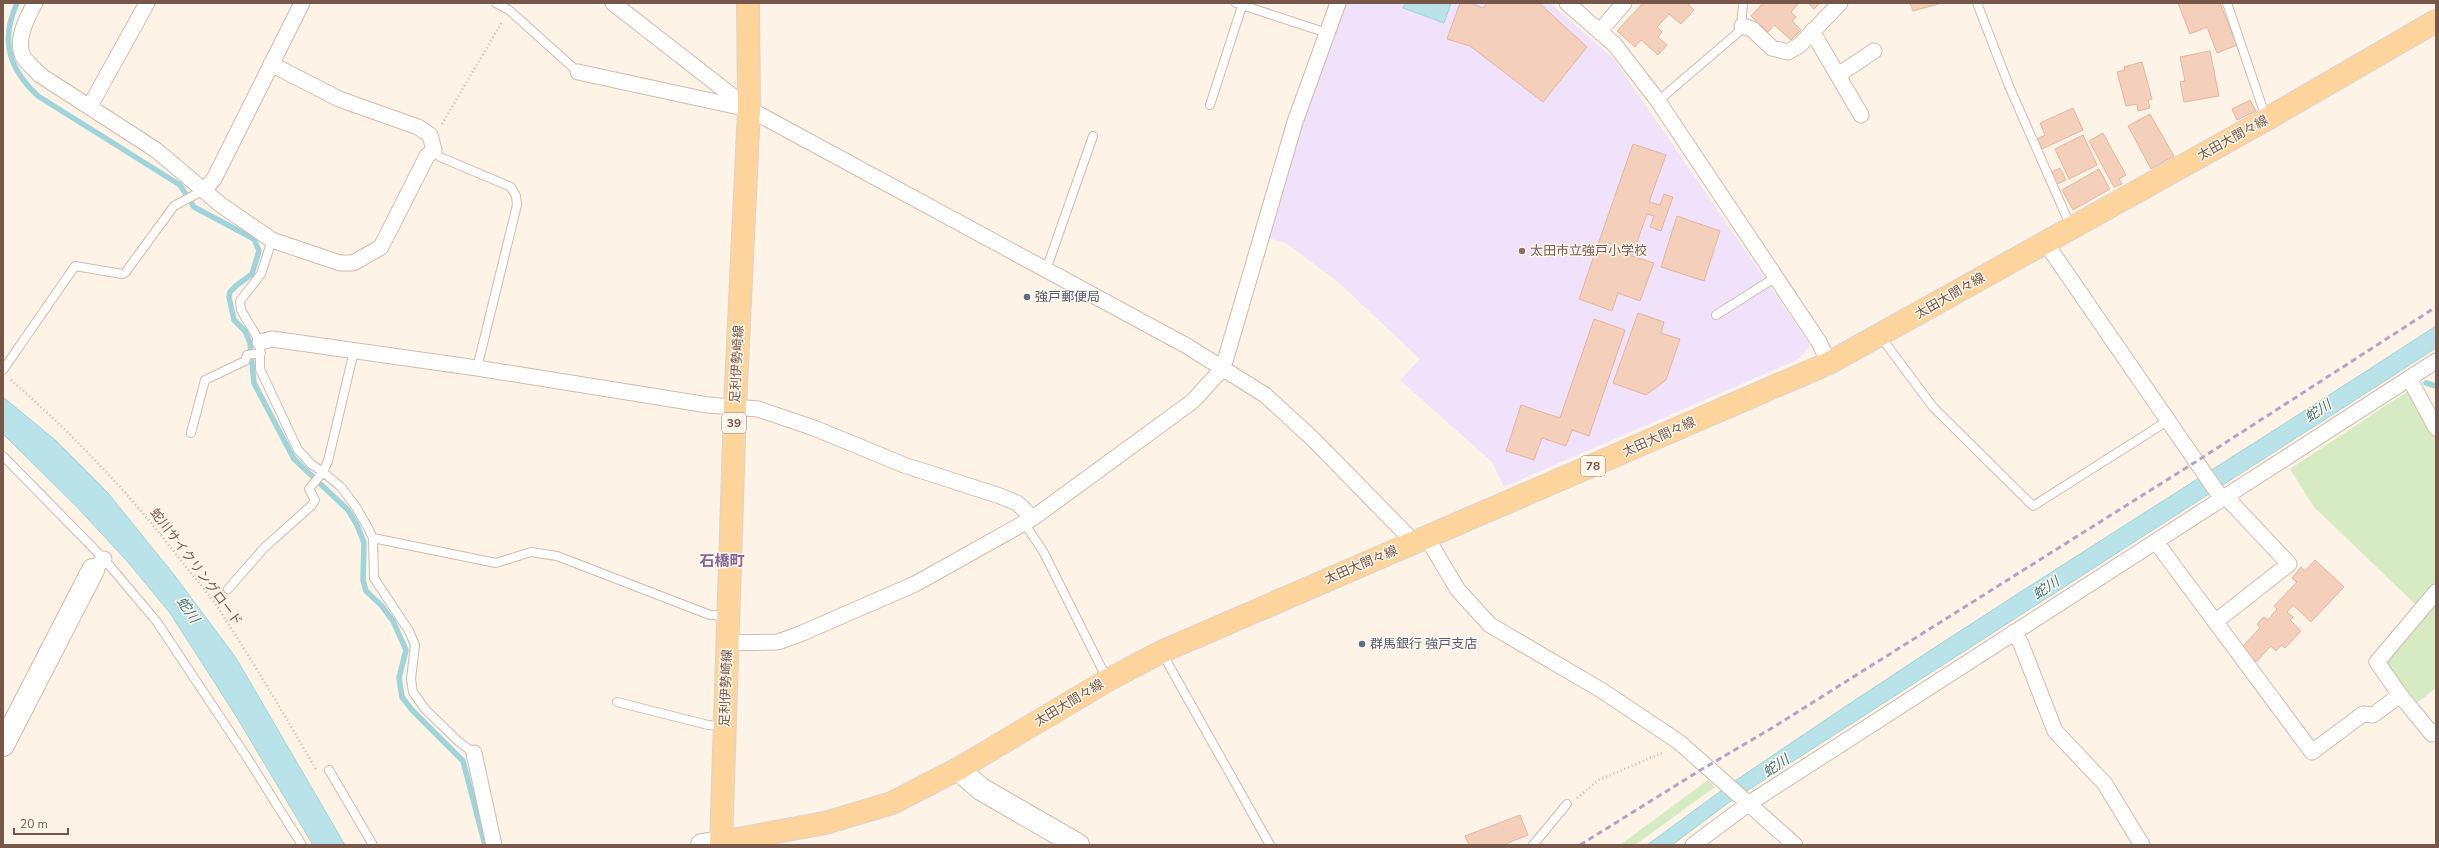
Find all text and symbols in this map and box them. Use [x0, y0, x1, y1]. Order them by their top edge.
street label: 太田大間々線 [2195, 111, 2271, 165]
place label: 太田市立強戸小学校 [1530, 242, 1647, 260]
marker: 太田市立強戸小学校 [1517, 246, 1527, 256]
street label: 太田大間々線 [1912, 269, 1988, 323]
place label: 強戸郵便局 [1035, 288, 1100, 306]
marker: 強戸郵便局 [1022, 292, 1032, 302]
street label: 足利伊勢崎線 [726, 325, 748, 403]
water label: 蛇川 [2301, 394, 2337, 427]
road number: 39 [722, 413, 746, 433]
street label: 太田大間々線 [1620, 413, 1698, 461]
road number: 78 [1581, 456, 1605, 476]
street label: 蛇川サイクリングロード [147, 505, 245, 629]
street label: 太田大間々線 [1322, 541, 1400, 589]
district label: 石橋町 [699, 551, 745, 571]
water label: 蛇川 [2029, 571, 2065, 604]
water label: 蛇川 [173, 594, 203, 626]
place label: 群馬銀行 強戸支店 [1370, 635, 1477, 653]
marker: 群馬銀行 強戸支店 [1357, 639, 1367, 649]
street label: 足利伊勢崎線 [716, 649, 736, 727]
street label: 太田大間々線 [1031, 675, 1107, 731]
water label: 蛇川 [1759, 749, 1795, 782]
scale bar [14, 810, 68, 836]
text: 20 m [20, 816, 48, 832]

